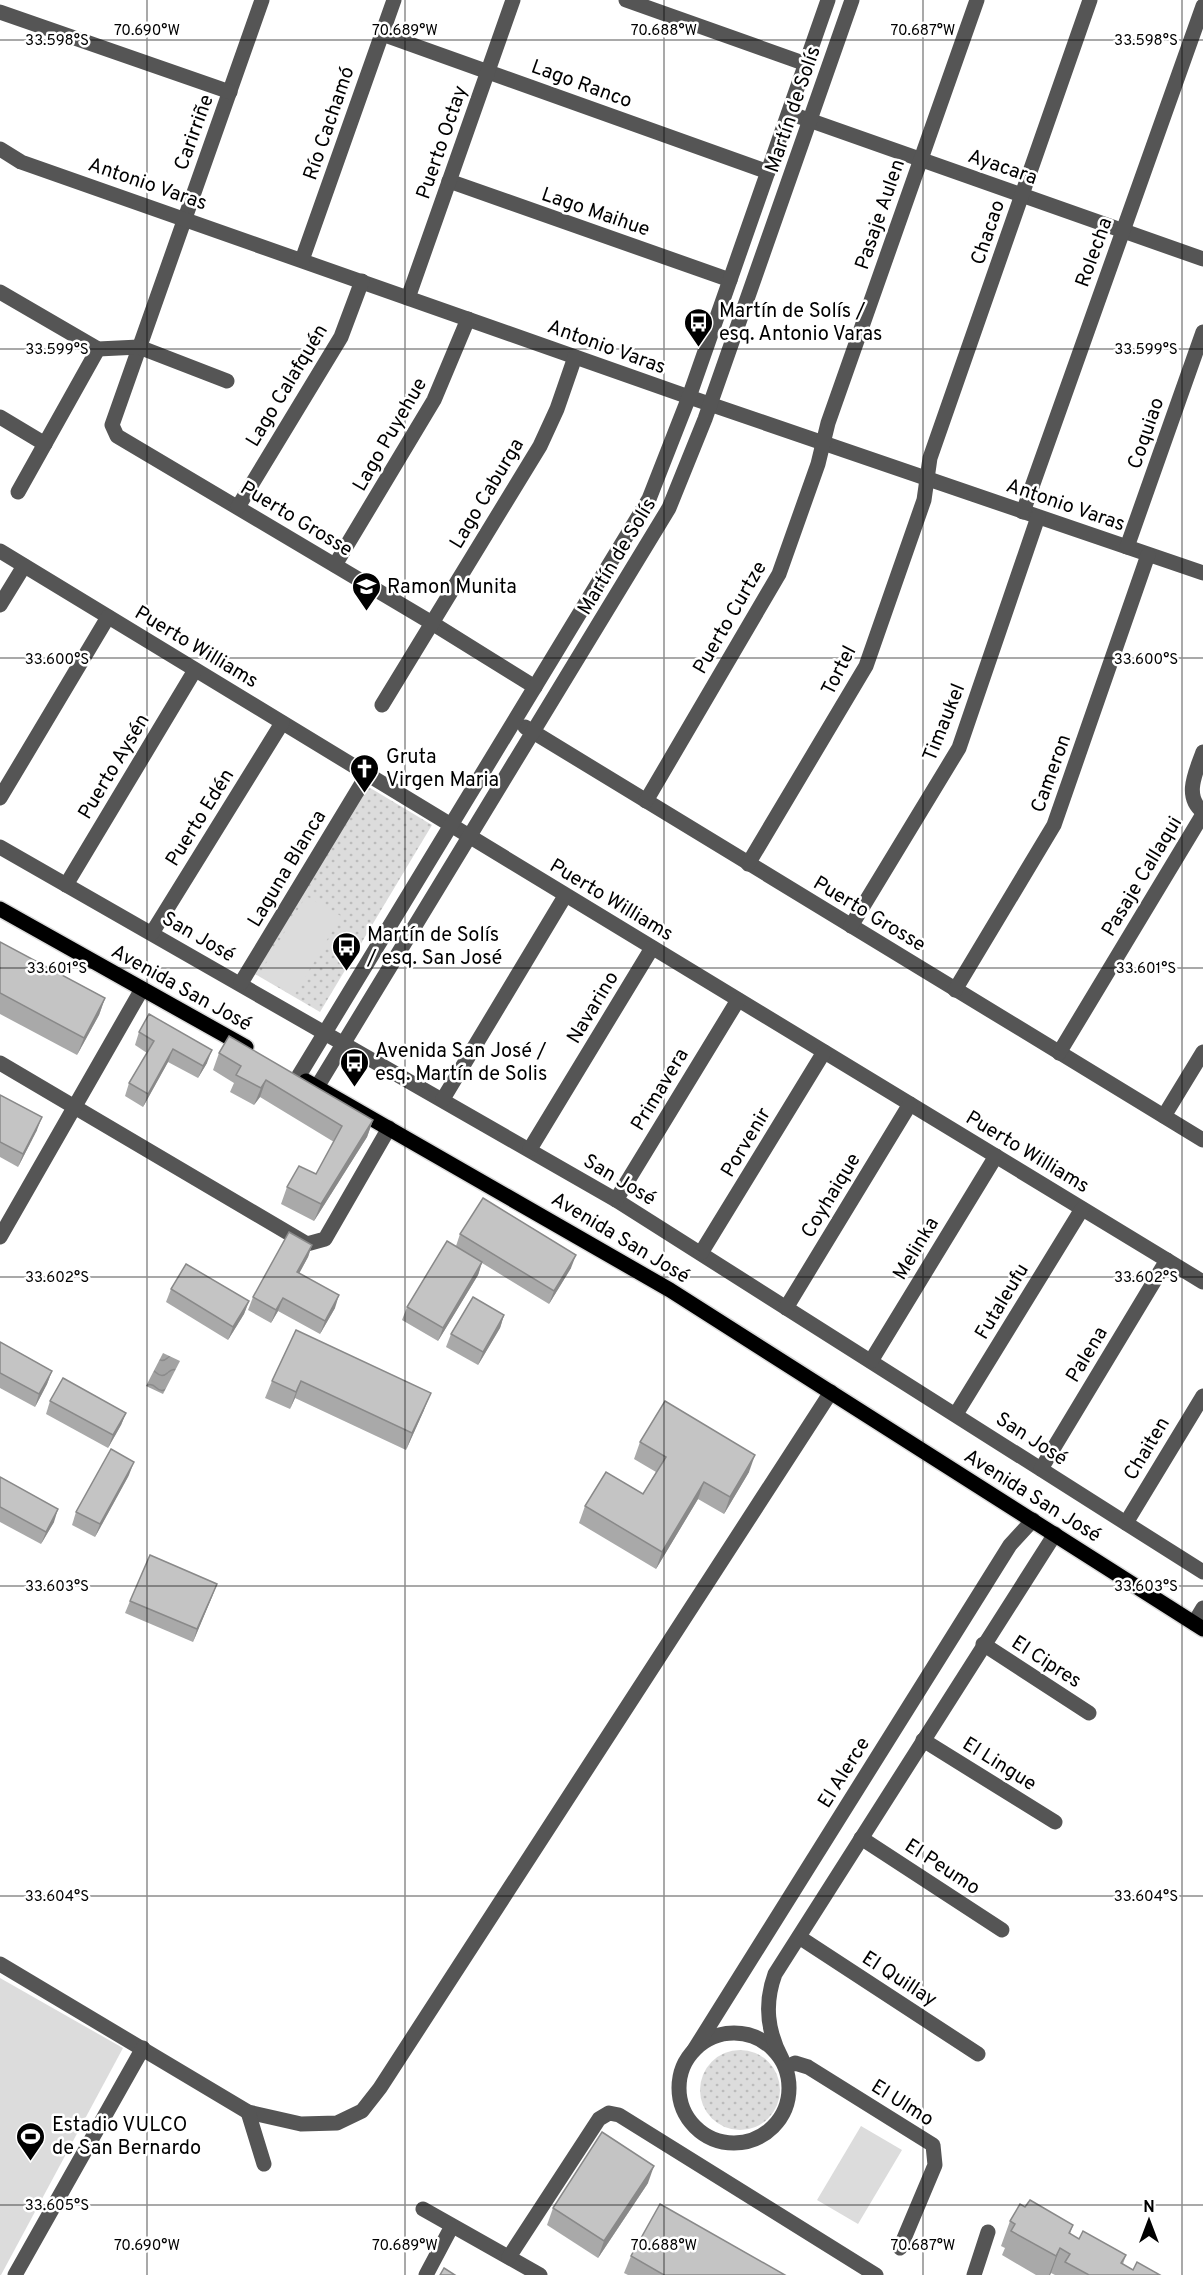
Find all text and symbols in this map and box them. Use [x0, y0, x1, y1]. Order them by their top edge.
text: 70.690°W [114, 22, 180, 41]
text: 70.689°W [372, 22, 438, 41]
text: 70.688°W [631, 22, 697, 41]
text: 70.687°W [891, 22, 955, 41]
text: 33.598°S [25, 32, 89, 51]
text: 33.598°S [1114, 32, 1178, 51]
street label: Martín de Solís [760, 43, 828, 176]
street label: Lago Ranco [527, 55, 635, 115]
street label: Río Cachamó [298, 63, 361, 184]
street label: Puerto Octay [411, 82, 474, 203]
street label: Carirriñe [169, 91, 221, 174]
street label: Ayacara [964, 144, 1041, 192]
street label: Antonio Varas [84, 152, 210, 217]
street label: Pasaje Aulen [850, 156, 912, 273]
street label: Lago Maihue [538, 182, 653, 244]
street label: Chacao [966, 197, 1012, 269]
street label: Rolecha [1070, 214, 1119, 291]
place label: Martín de Solís / esq. Antonio Varas [719, 299, 882, 348]
bus stop icon: Martín de Solís / esq. Antonio Varas [682, 306, 714, 348]
street label: Antonio Varas [544, 314, 669, 381]
street label: Lago Calafquén [241, 320, 335, 452]
text: 33.599°S [25, 341, 89, 360]
text: 33.599°S [1114, 341, 1178, 360]
street label: Lago Puyehue [348, 373, 434, 497]
street label: Coquiao [1123, 394, 1171, 473]
street label: Lago Caburga [445, 434, 531, 554]
street label: Antonio Varas [1002, 473, 1128, 538]
street label: Puerto Grosse [235, 476, 357, 564]
street label: Martín de Solís [573, 494, 663, 620]
street label: Puerto Curtze [688, 557, 774, 679]
school or university icon: Ramon Munita [350, 570, 382, 612]
place label: Ramon Munita [387, 575, 517, 601]
street label: Puerto Williams [129, 601, 263, 695]
street label: Tortel [816, 642, 863, 700]
text: 33.600°S [25, 651, 89, 670]
text: 33.600°S [1114, 651, 1178, 670]
street label: Timaukel [918, 680, 972, 765]
street label: Puerto Aysén [73, 709, 156, 825]
street label: Cameron [1026, 731, 1078, 816]
place label: Gruta Virgen Maria [386, 745, 499, 794]
church icon: Gruta Virgen Maria [349, 752, 381, 794]
street label: Puerto Edén [160, 764, 241, 872]
street label: Laguna Blanca [243, 806, 333, 932]
street label: Pasaje Callaqui [1097, 812, 1189, 942]
street label: Puerto Williams [544, 854, 678, 948]
street label: Puerto Grosse [808, 871, 930, 959]
street label: San José [157, 906, 239, 969]
place label: Martín de Solís / esq. San José [366, 923, 502, 972]
bus stop icon: Martín de Solís / esq. San José [330, 930, 362, 972]
street label: Avenida San José [106, 939, 256, 1038]
text: 33.601°S [27, 960, 87, 979]
text: 33.601°S [1116, 960, 1176, 979]
street label: Navarino [562, 967, 625, 1049]
place label: Avenida San José / esq. Martín de Solis [375, 1039, 547, 1088]
street label: Primavera [626, 1044, 696, 1136]
bus stop icon: Avenida San José / esq. Martín de Solis [338, 1046, 370, 1088]
street label: Porvenir [716, 1103, 778, 1183]
street label: Puerto Williams [960, 1106, 1094, 1200]
street label: San José [578, 1149, 660, 1213]
street label: Coyhaique [796, 1149, 867, 1243]
street label: Avenida San José [546, 1187, 694, 1290]
street label: Melinka [888, 1213, 946, 1285]
street label: Futaleufu [970, 1259, 1036, 1345]
text: 33.602°S [25, 1269, 89, 1288]
text: 33.602°S [1114, 1269, 1178, 1288]
street label: Palena [1061, 1322, 1115, 1388]
street label: San José [990, 1407, 1072, 1473]
street label: Chaiten [1119, 1413, 1177, 1486]
street label: Avenida San José [958, 1444, 1105, 1549]
text: 33.603°S [25, 1578, 89, 1597]
text: 33.603°S [1114, 1578, 1178, 1597]
street label: El Cipres [1006, 1630, 1086, 1695]
street label: El Lingue [957, 1732, 1041, 1798]
street label: El Alerce [813, 1733, 877, 1813]
street label: El Peumo [899, 1834, 985, 1902]
text: 33.604°S [25, 1888, 89, 1907]
text: 33.604°S [1114, 1888, 1178, 1907]
street label: El Quillay [856, 1946, 941, 2014]
street label: El Ulmo [866, 2074, 938, 2133]
place label: Estadio VULCO de San Bernardo [52, 2113, 201, 2162]
sports icon: Estadio VULCO de San Bernardo [15, 2120, 47, 2162]
north arrow [1119, 2191, 1179, 2251]
text: 33.605°S [25, 2197, 89, 2216]
text: N [1143, 2198, 1155, 2218]
text: 70.690°W [114, 2237, 180, 2256]
text: 70.689°W [372, 2237, 438, 2256]
text: 70.688°W [631, 2237, 697, 2256]
text: 70.687°W [891, 2237, 955, 2256]

